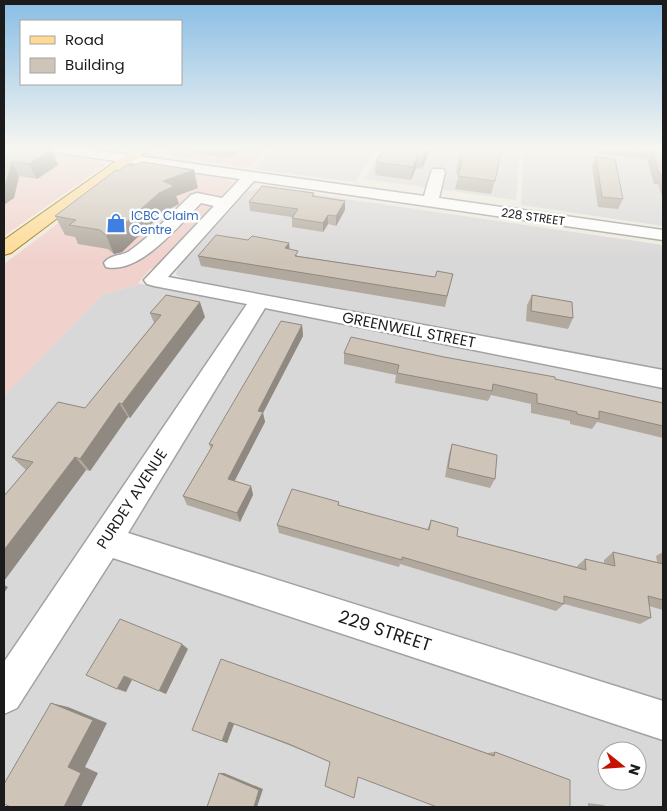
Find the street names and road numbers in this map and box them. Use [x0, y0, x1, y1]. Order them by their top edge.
street label: 228 STREET [500, 204, 567, 229]
street label: GREENWELL STREET [341, 306, 478, 353]
street label: PURDEY AVENUE [91, 445, 172, 553]
street label: 229 STREET [335, 604, 435, 657]

